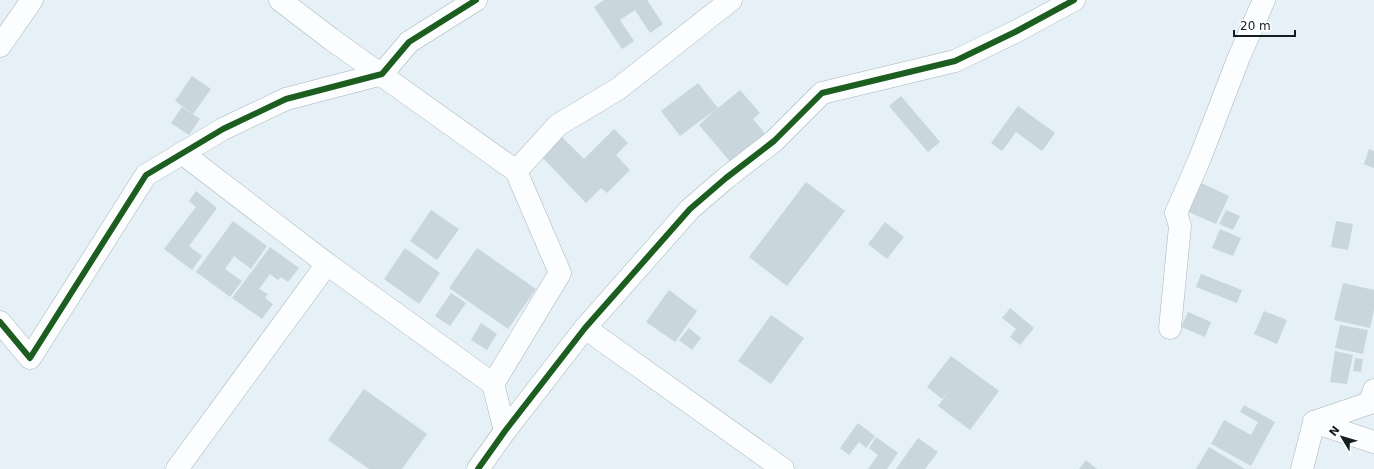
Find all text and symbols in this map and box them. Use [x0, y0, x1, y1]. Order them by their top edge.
scale bar [1234, 12, 1295, 38]
text: 20 m [1240, 19, 1271, 33]
north arrow [1322, 417, 1362, 457]
text: N [1327, 424, 1342, 439]

